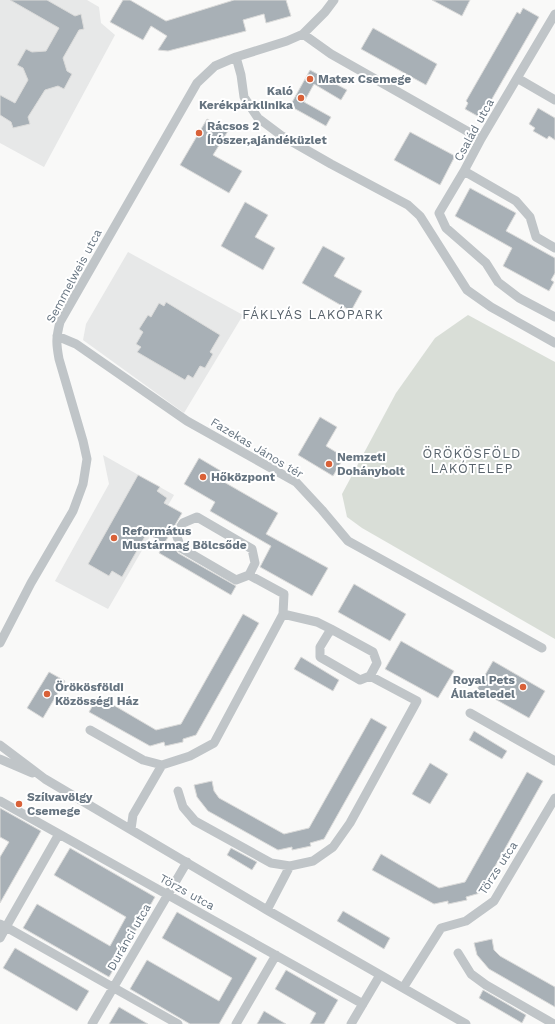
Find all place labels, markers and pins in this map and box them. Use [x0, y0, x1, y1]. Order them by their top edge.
place label: Matex Csemege [318, 72, 411, 86]
marker: Matex Csemege [305, 74, 315, 84]
place label: Kaló Kerékpárklinika [199, 84, 293, 112]
marker: Kaló Kerékpárklinika [296, 93, 306, 103]
place label: Rácsos 2 Írószer,ajándéküzlet [207, 119, 327, 147]
marker: Rácsos 2 Írószer,ajándéküzlet [194, 128, 204, 138]
place label: Nemzeti Dohánybolt [337, 450, 406, 478]
marker: Nemzeti Dohánybolt [324, 459, 334, 469]
place label: Hőközpont [211, 470, 276, 484]
marker: Hőközpont [198, 472, 208, 482]
place label: Református Mustármag Bölcsőde [122, 524, 247, 552]
marker: Református Mustármag Bölcsőde [109, 533, 119, 543]
place label: Royal Pets Állateledel [451, 673, 516, 701]
place label: Örökösföldi Közösségi Ház [55, 680, 139, 708]
marker: Royal Pets Állateledel [518, 682, 528, 692]
marker: Örökösföldi Közösségi Ház [42, 689, 52, 699]
place label: Szílvavölgy Csemege [27, 790, 93, 818]
marker: Szílvavölgy Csemege [14, 799, 24, 809]

